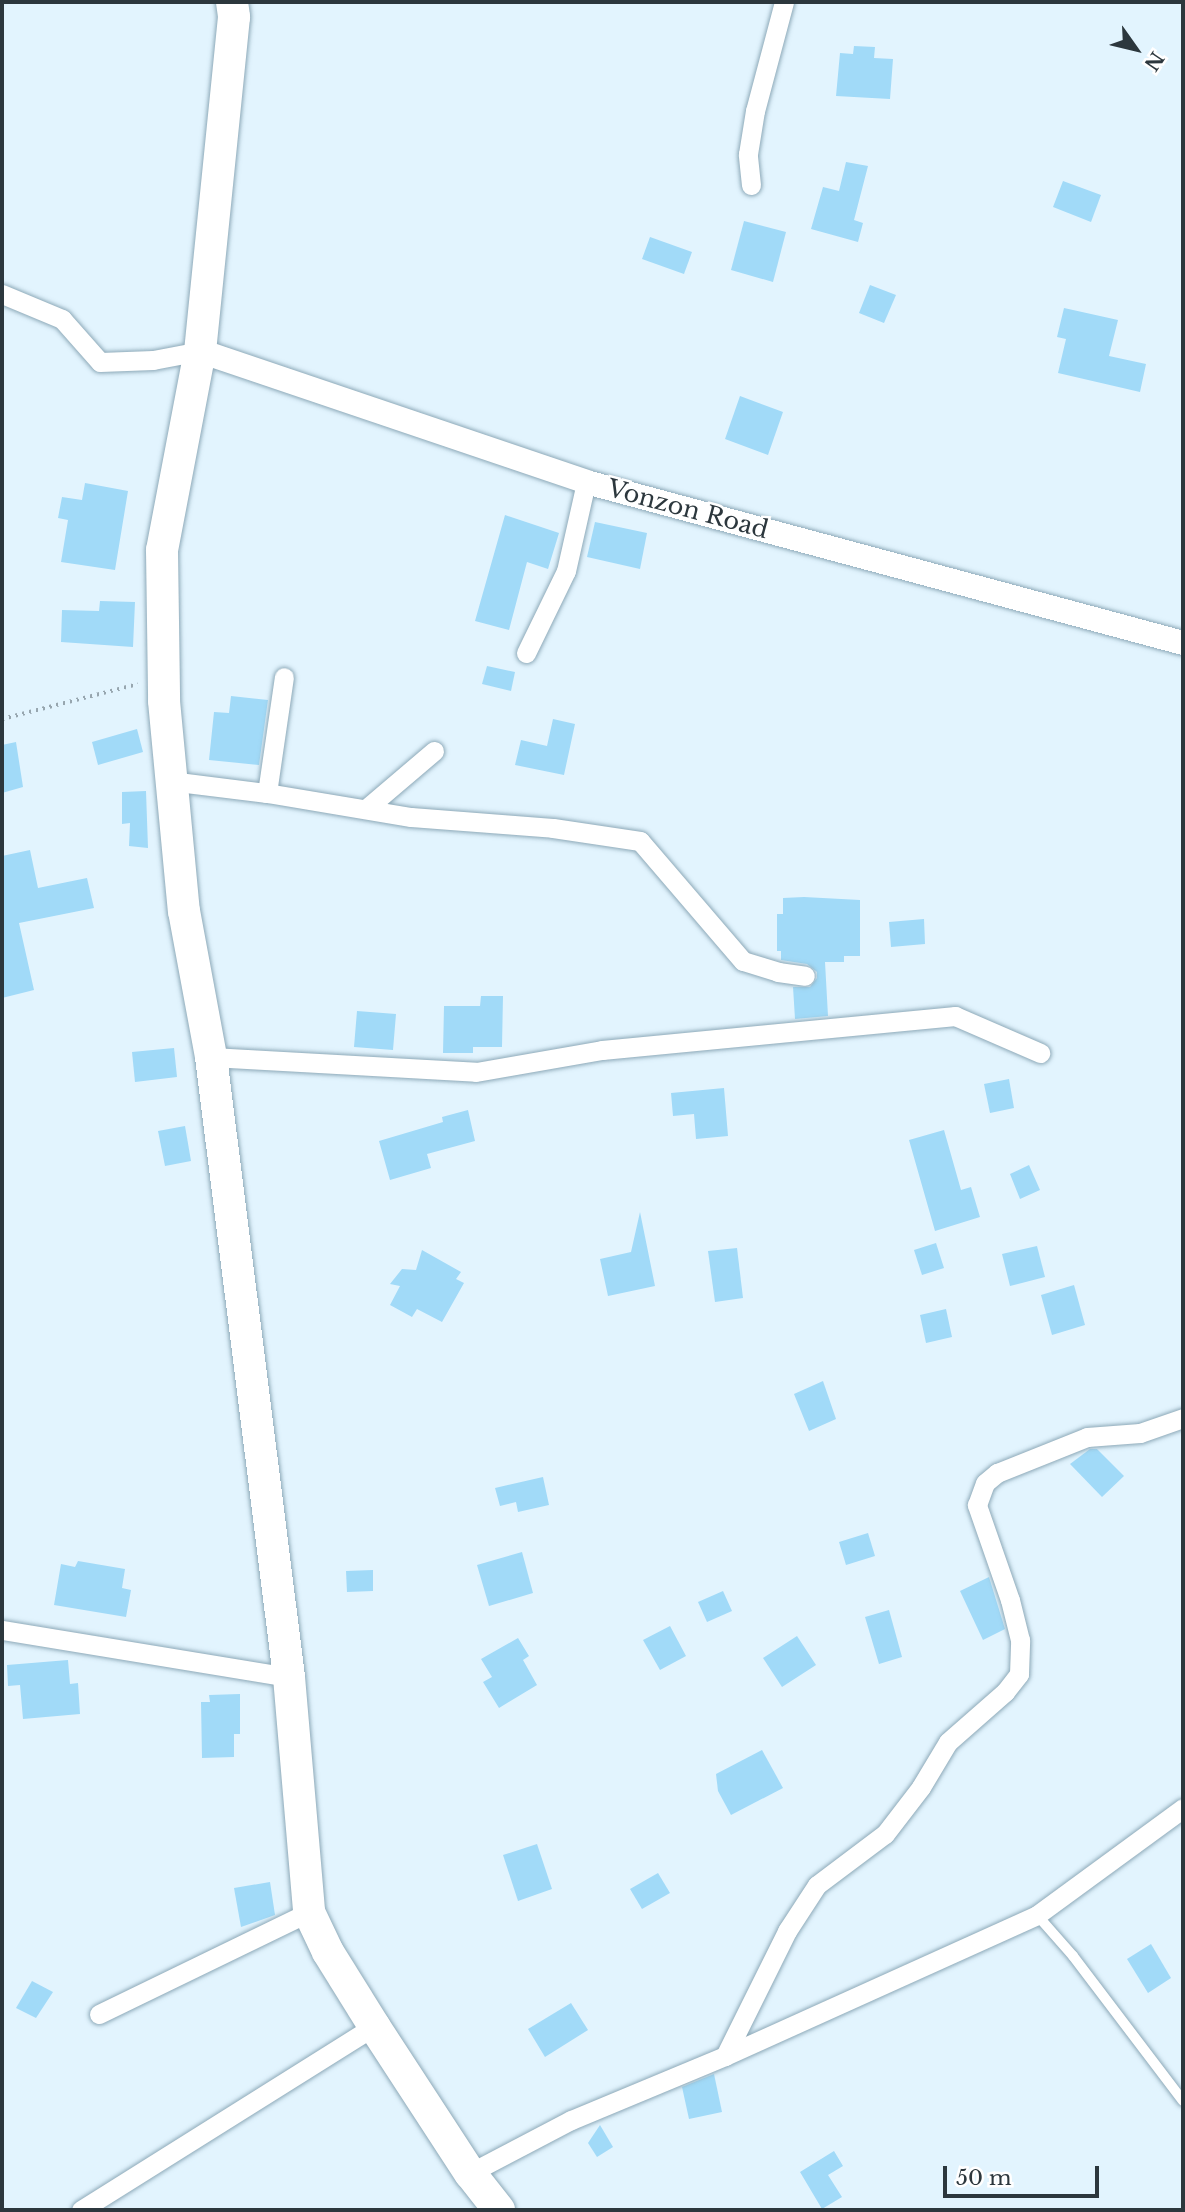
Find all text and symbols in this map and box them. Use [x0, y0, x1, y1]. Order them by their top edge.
north arrow [1101, 14, 1171, 84]
text: N [1139, 47, 1168, 75]
street label: Vonzon Road [604, 474, 772, 544]
scale bar [947, 2152, 1103, 2196]
text: 50 m [956, 2165, 1011, 2191]

